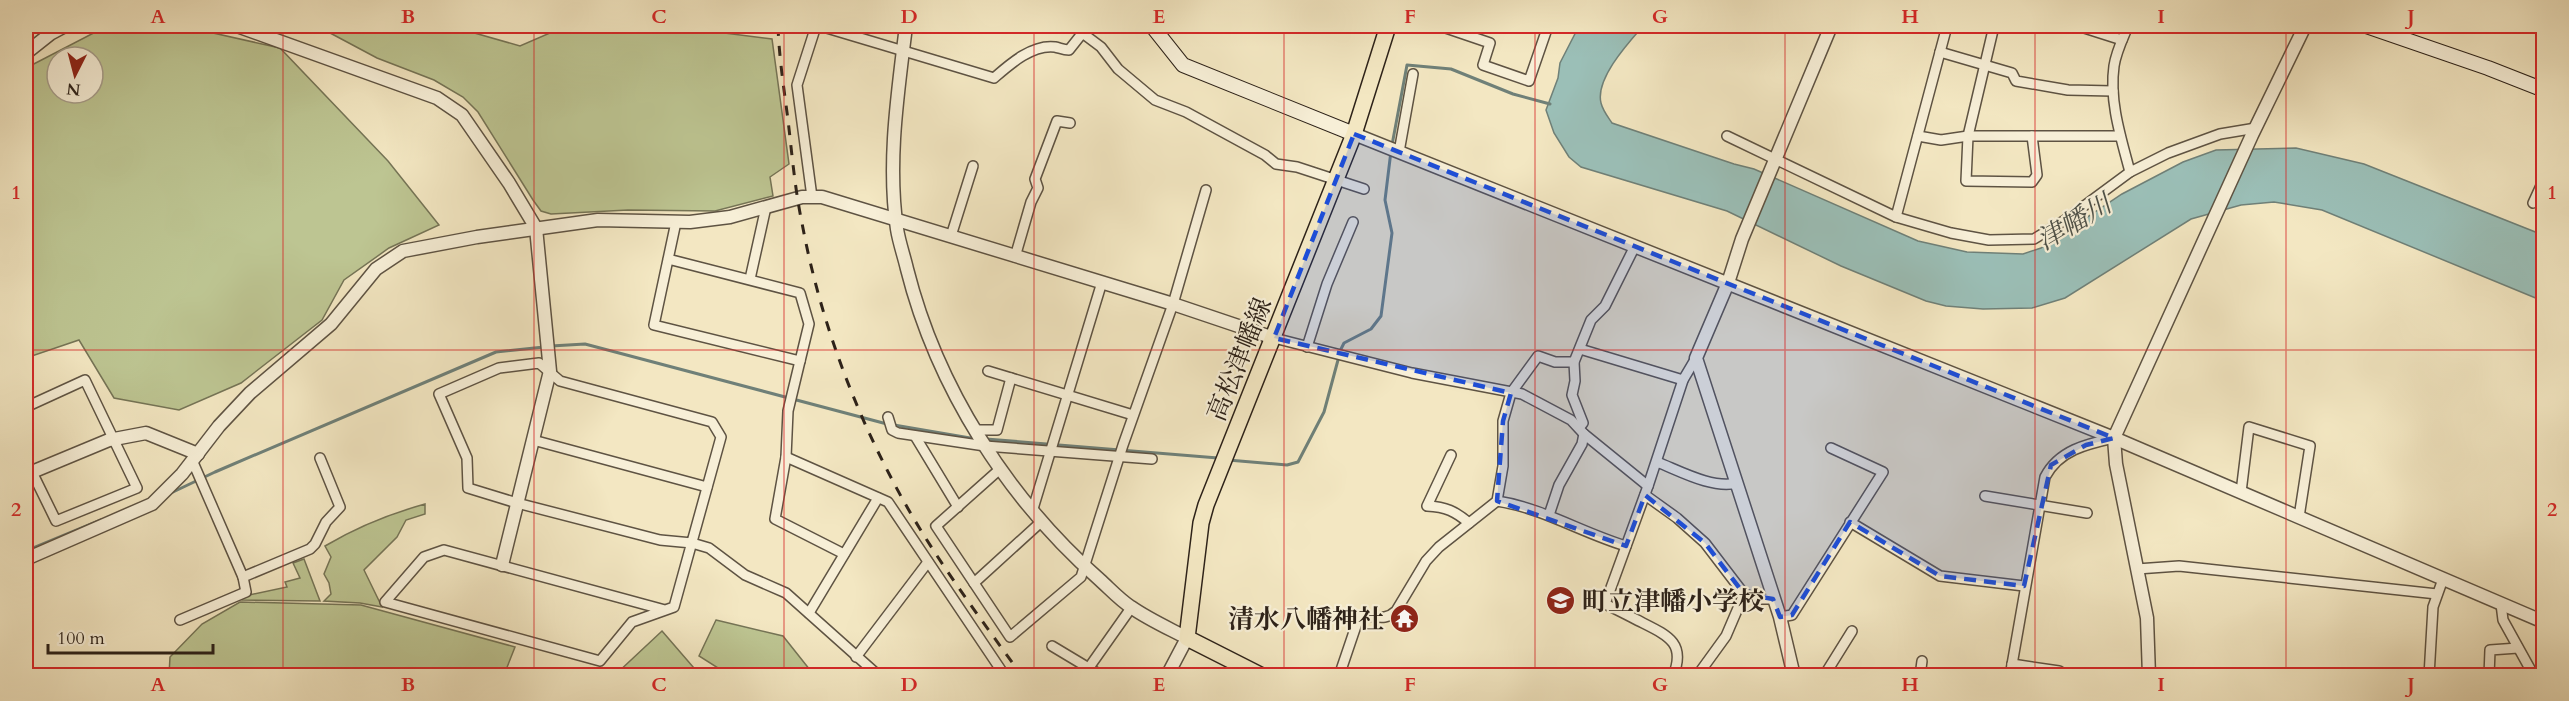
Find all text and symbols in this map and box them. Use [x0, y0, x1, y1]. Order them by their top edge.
text: A [150, 3, 166, 30]
text: B [401, 3, 415, 30]
text: C [651, 3, 667, 30]
text: D [900, 3, 918, 30]
text: E [1153, 3, 1165, 30]
text: F [1404, 3, 1416, 30]
text: G [1652, 3, 1668, 30]
text: H [1901, 3, 1919, 30]
text: I [2157, 3, 2165, 30]
text: J [2404, 3, 2415, 30]
north arrow [45, 45, 105, 105]
text: N [65, 77, 82, 101]
text: 1 [11, 179, 21, 206]
text: 1 [2547, 179, 2557, 206]
water label: 津幡川 [2030, 184, 2121, 259]
street label: 高松津幡線 [1199, 292, 1280, 426]
text: 2 [11, 496, 21, 523]
text: 2 [2547, 496, 2557, 523]
place label: 町立津幡小学校 [1582, 584, 1764, 619]
school or university icon: 町立津幡小学校 [1545, 585, 1577, 617]
place label: 清水八幡神社 [1228, 602, 1384, 637]
temple icon: 清水八幡神社 [1389, 603, 1421, 635]
scale bar [48, 617, 213, 655]
text: 100 m [57, 626, 105, 651]
text: A [150, 671, 166, 698]
text: B [401, 671, 415, 698]
text: C [651, 671, 667, 698]
text: D [900, 671, 918, 698]
text: E [1153, 671, 1165, 698]
text: F [1404, 671, 1416, 698]
text: G [1652, 671, 1668, 698]
text: H [1901, 671, 1919, 698]
text: I [2157, 671, 2165, 698]
text: J [2404, 671, 2415, 698]

